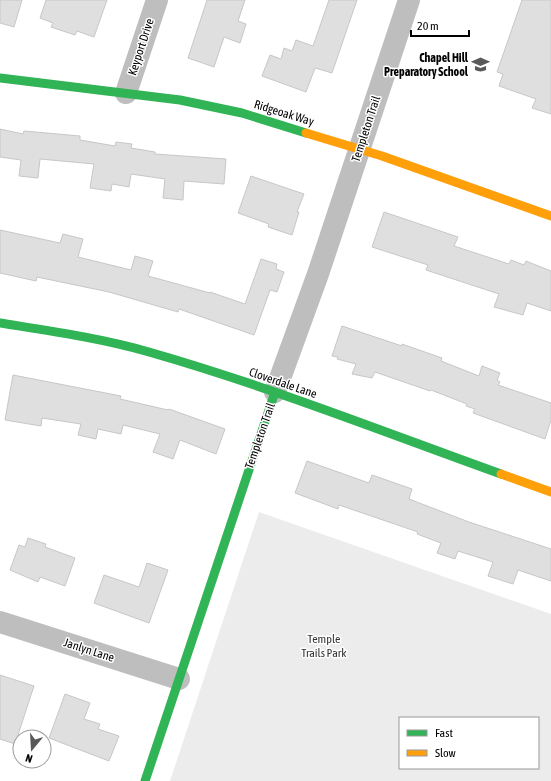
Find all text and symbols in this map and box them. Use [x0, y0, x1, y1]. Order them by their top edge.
scale bar [411, 12, 469, 38]
street label: Keyport Drive [125, 17, 157, 77]
text: 20 m [417, 19, 439, 33]
place label: Chapel Hill Preparatory School [384, 51, 469, 79]
school or university icon: Chapel Hill Preparatory School [471, 55, 491, 75]
street label: Templeton Trail [349, 93, 384, 164]
street label: Ridgeoak Way [252, 97, 316, 129]
street label: Cloverdale Lane [247, 365, 319, 401]
street label: Templeton Trail [242, 400, 278, 471]
park label: Temple Trails Park [301, 632, 347, 660]
street label: Janlyn Lane [62, 635, 116, 665]
legend [399, 717, 539, 769]
text: Fast [435, 726, 453, 740]
north arrow [12, 729, 52, 769]
text: Slow [435, 746, 456, 760]
text: N [24, 752, 34, 765]

